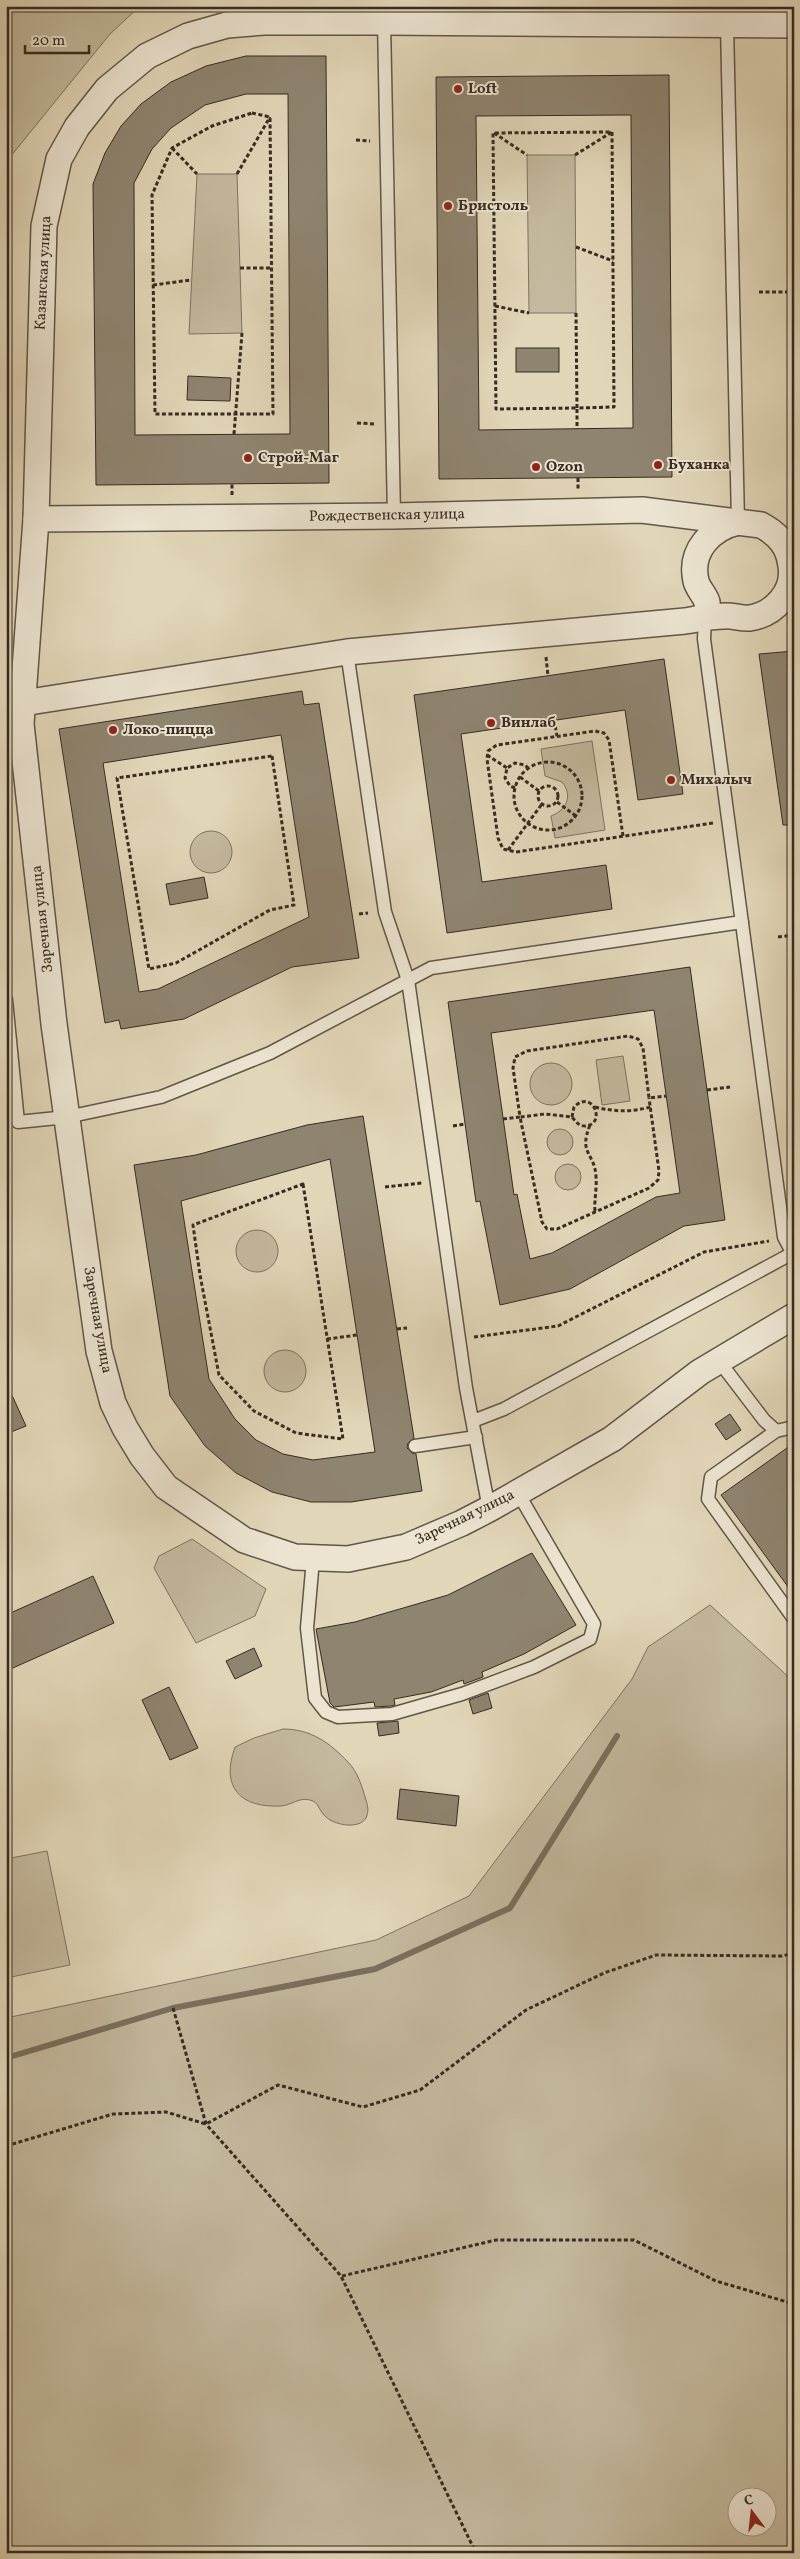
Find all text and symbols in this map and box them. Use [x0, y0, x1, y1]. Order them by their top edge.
scale bar [25, 22, 89, 54]
text: 20 m [32, 31, 65, 52]
place label: Loft [468, 79, 498, 100]
marker: Loft [452, 83, 464, 95]
place label: Бристоль [458, 196, 529, 217]
marker: Бристоль [442, 200, 454, 212]
street label: Казанская улица [31, 215, 57, 331]
place label: Строй-Маг [258, 448, 340, 469]
marker: Строй-Маг [242, 452, 254, 464]
place label: Буханка [668, 455, 730, 476]
place label: Ozon [546, 457, 583, 478]
marker: Буханка [652, 459, 664, 471]
marker: Ozon [530, 461, 542, 473]
street label: Рождественская улица [309, 504, 465, 528]
place label: Винлаб [501, 713, 556, 734]
marker: Винлаб [485, 717, 497, 729]
place label: Локо-пицца [123, 720, 214, 741]
marker: Локо-пицца [107, 724, 119, 736]
place label: Михалыч [681, 770, 752, 791]
marker: Михалыч [665, 774, 677, 786]
street label: Заречная улица [27, 864, 59, 974]
street label: Заречная улица [77, 1265, 117, 1375]
street label: Заречная улица [412, 1485, 518, 1551]
north arrow [728, 2486, 778, 2536]
text: С [742, 2491, 756, 2511]

